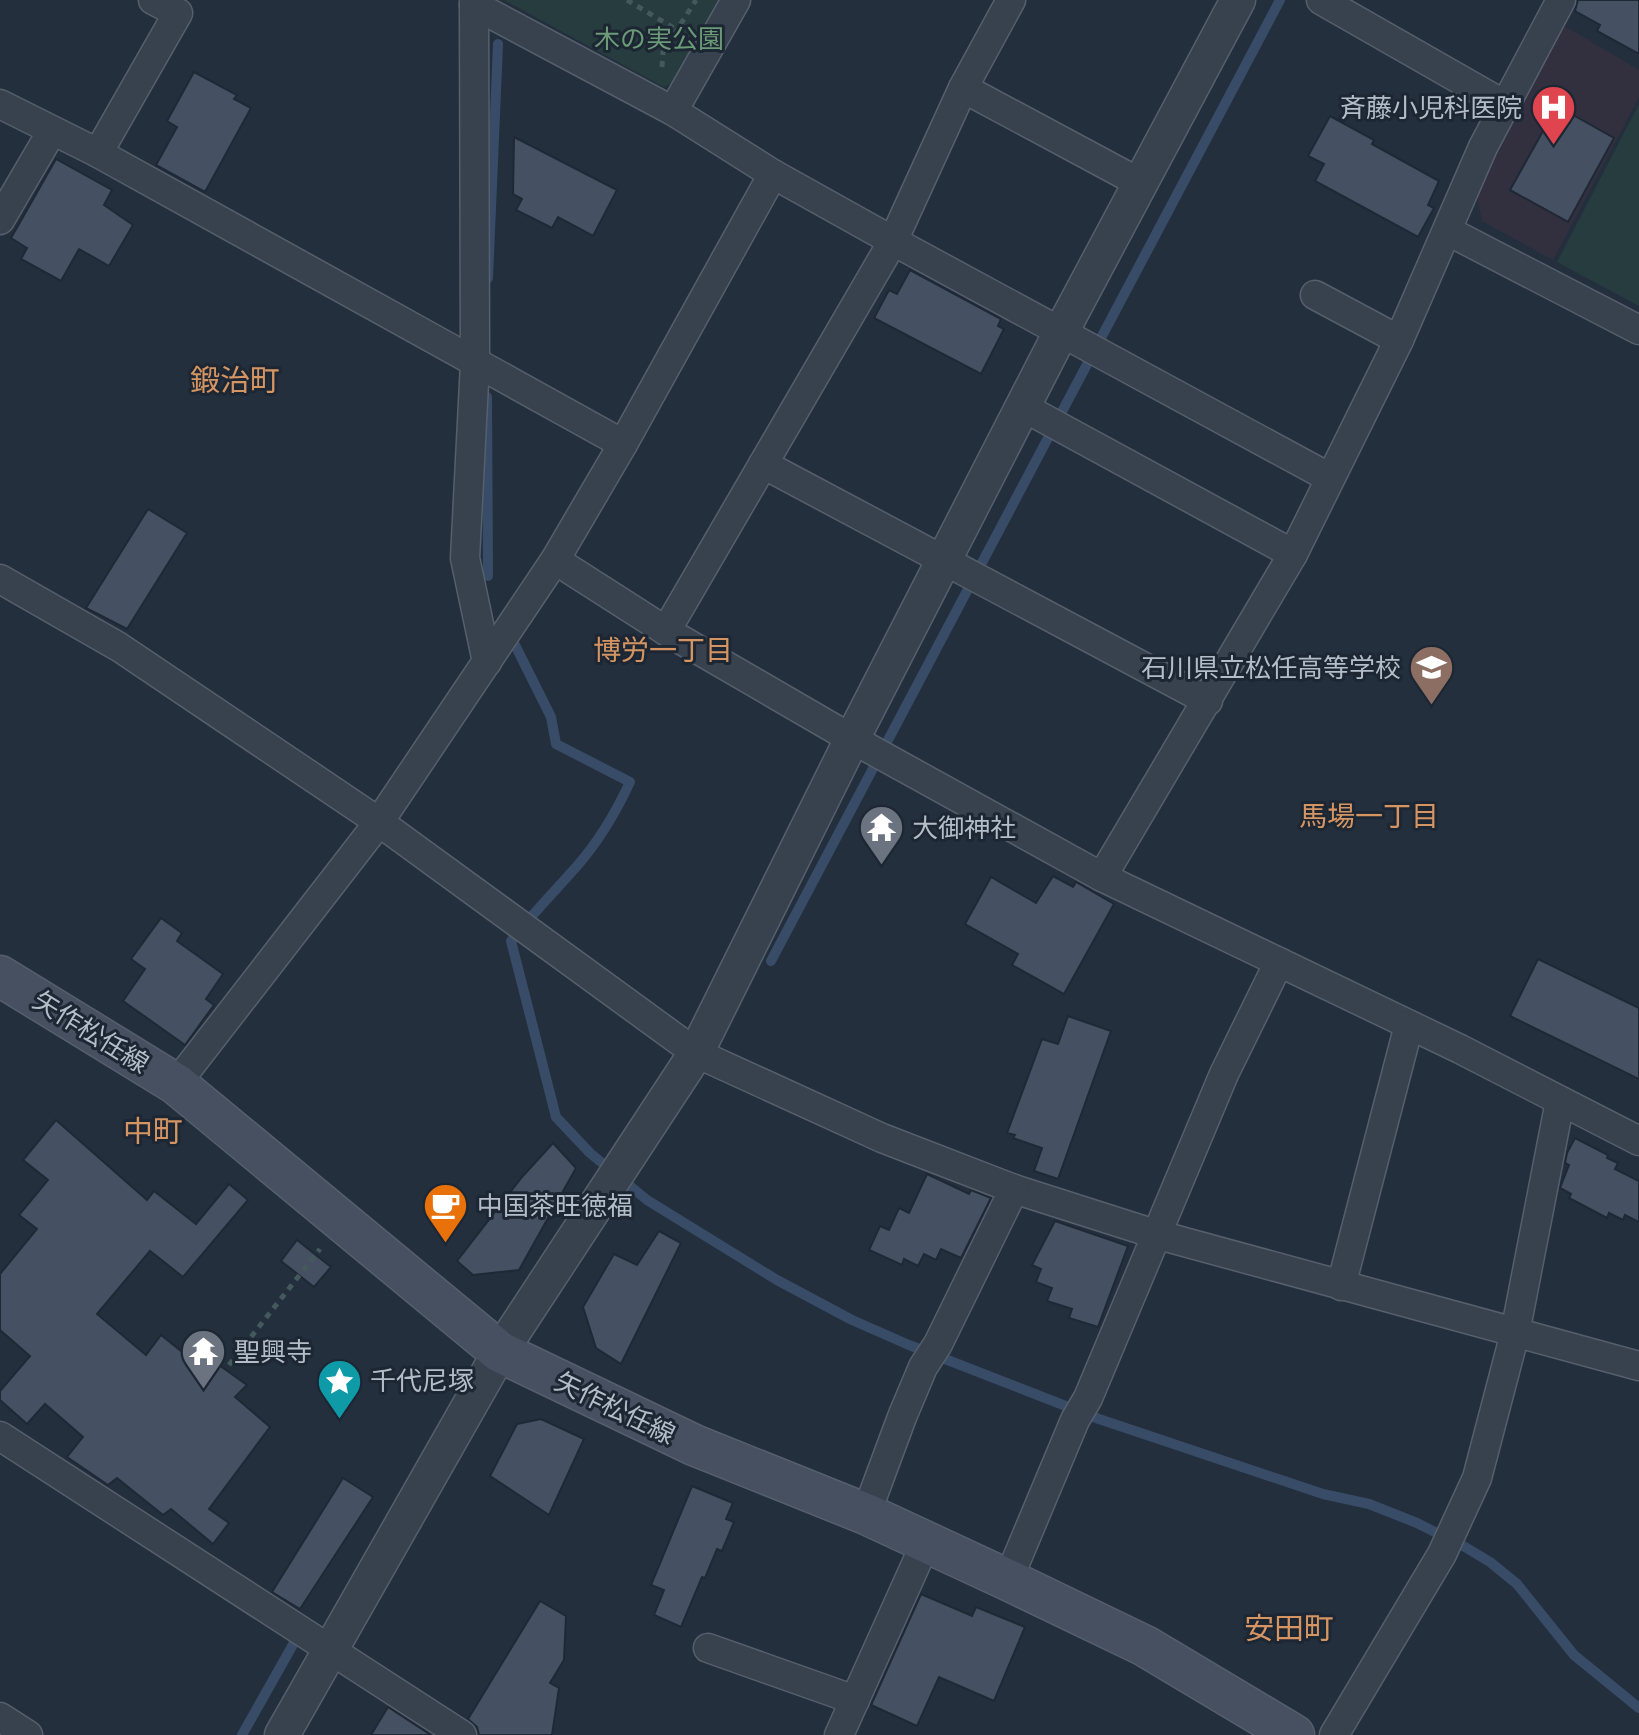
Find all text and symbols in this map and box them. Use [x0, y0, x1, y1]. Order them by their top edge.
park label: 木の実公園 [594, 20, 724, 56]
hospital icon: 斉藤小児科医院 [1529, 84, 1577, 147]
place label: 斉藤小児科医院 [1340, 89, 1522, 125]
district label: 鍛治町 [190, 359, 280, 400]
district label: 博労一丁目 [593, 630, 733, 668]
school or university icon: 石川県立松任高等学校 [1408, 644, 1456, 707]
place label: 石川県立松任高等学校 [1141, 649, 1401, 685]
district label: 馬場一丁目 [1299, 796, 1439, 834]
temple icon: 大御神社 [857, 804, 905, 867]
place label: 大御神社 [912, 809, 1016, 845]
street label: 矢作松任線 [27, 981, 156, 1081]
district label: 中町 [123, 1110, 183, 1151]
cafe icon: 中国茶旺徳福 [422, 1182, 470, 1245]
place label: 中国茶旺徳福 [477, 1187, 633, 1223]
temple icon: 聖興寺 [179, 1328, 227, 1391]
place label: 聖興寺 [234, 1333, 312, 1369]
place icon: 千代尼塚 [315, 1357, 363, 1420]
place label: 千代尼塚 [370, 1362, 474, 1398]
street label: 矢作松任線 [549, 1362, 682, 1452]
district label: 安田町 [1244, 1607, 1334, 1648]

